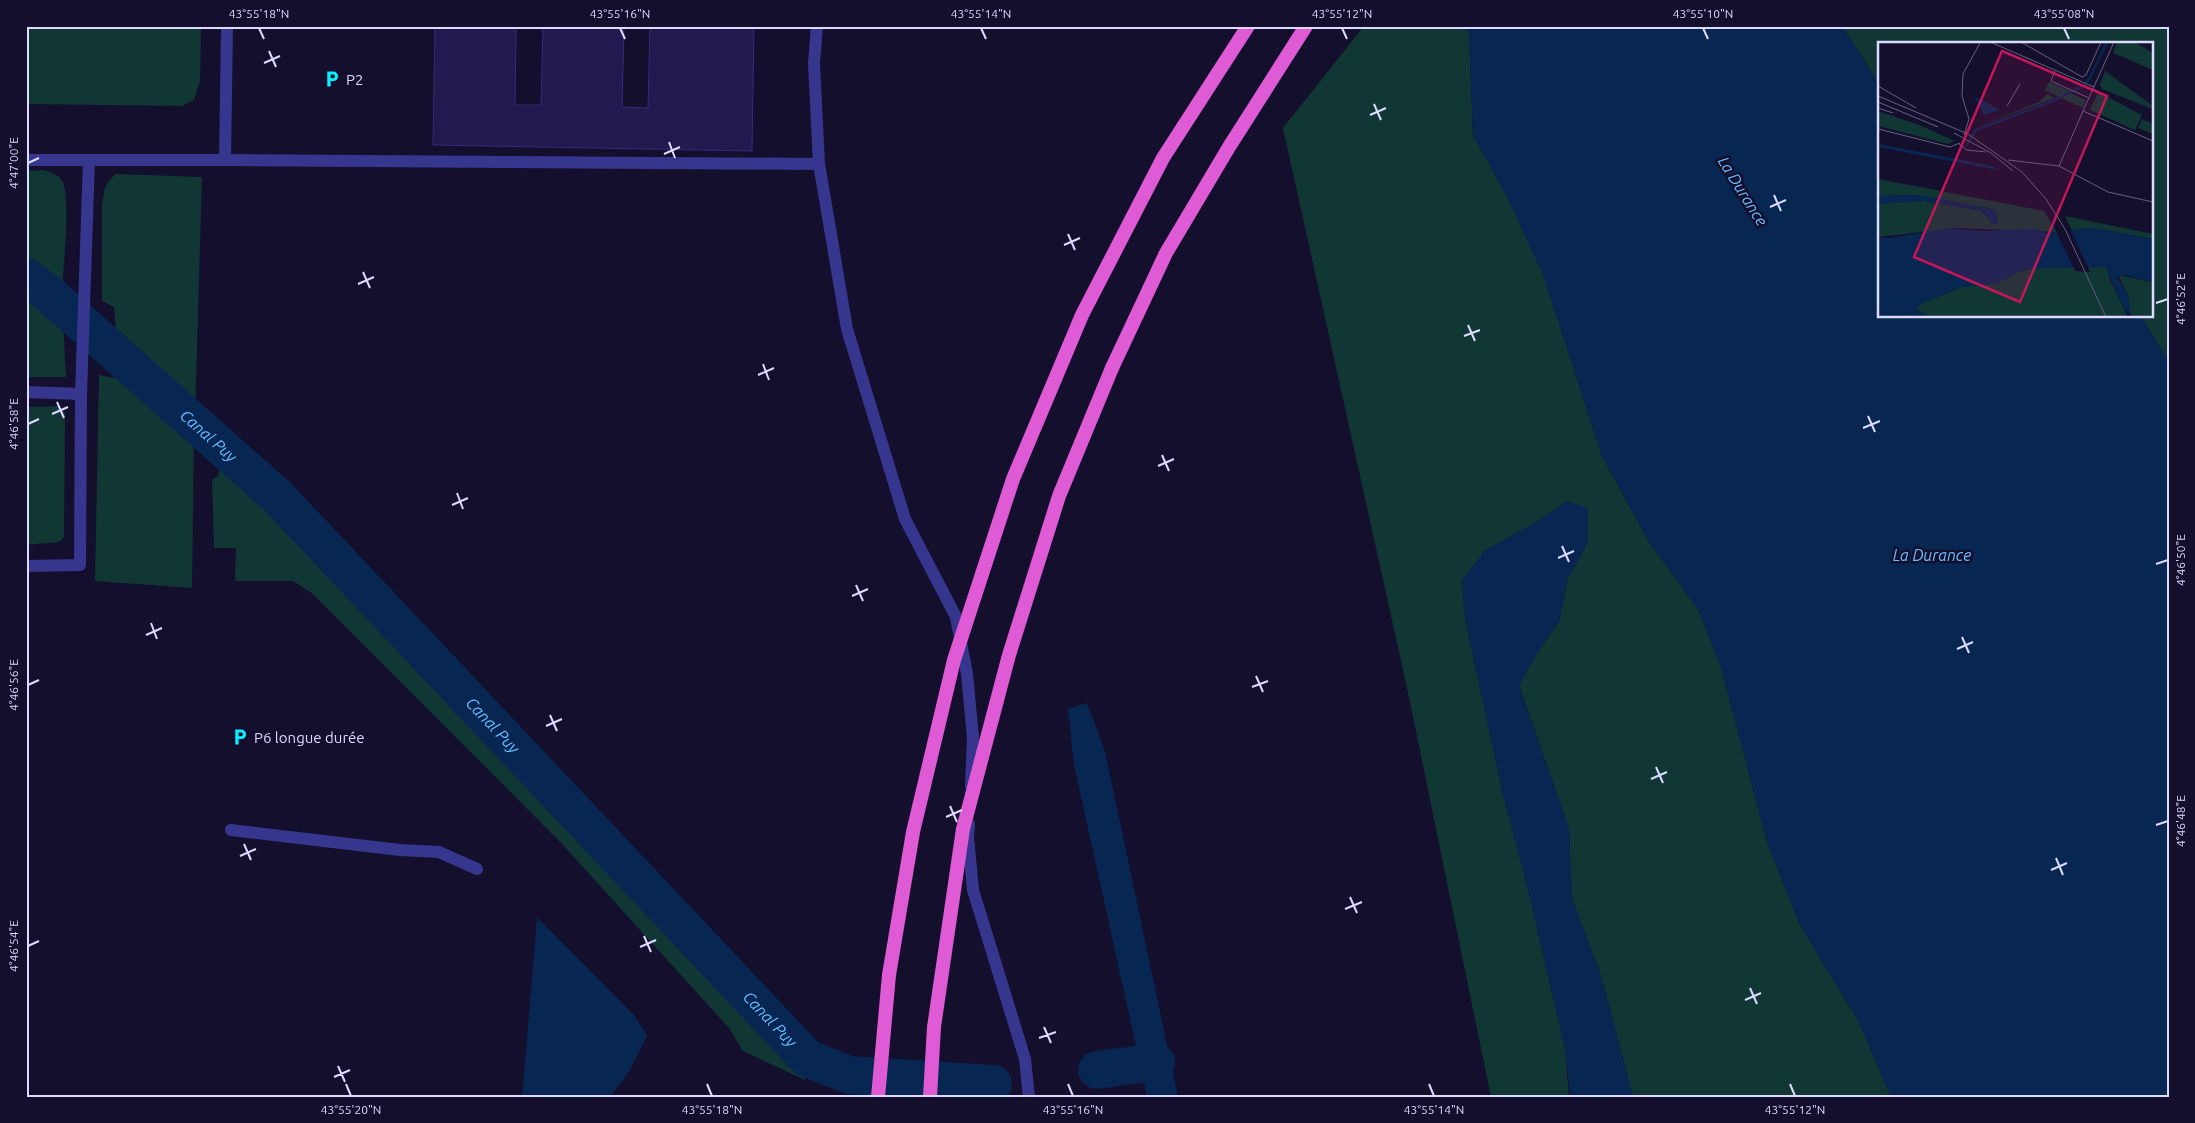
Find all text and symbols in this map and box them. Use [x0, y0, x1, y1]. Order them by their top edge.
text: 43°55'18"N [229, 7, 289, 20]
text: 43°55'16"N [590, 7, 650, 20]
text: 43°55'14"N [951, 7, 1011, 20]
text: 43°55'12"N [1312, 7, 1372, 20]
text: 43°55'10"N [1673, 7, 1733, 20]
text: 43°55'08"N [2034, 7, 2094, 20]
inset map [1878, 42, 2152, 318]
parking icon: P2 [322, 69, 342, 89]
place label: P2 [346, 71, 363, 88]
text: 4°47'00"E [7, 137, 20, 189]
water label: La Durance [1715, 153, 1771, 229]
text: 4°46'52"E [2174, 273, 2187, 325]
text: 4°46'58"E [7, 398, 20, 450]
water label: Canal Puy [177, 406, 241, 466]
text: 4°46'50"E [2174, 534, 2187, 586]
water label: La Durance [1893, 546, 1971, 564]
text: 4°46'56"E [7, 659, 20, 711]
water label: Canal Puy [463, 694, 524, 757]
parking icon: P6 longue durée [230, 727, 250, 747]
place label: P6 longue durée [254, 729, 365, 746]
text: 4°46'48"E [2174, 795, 2187, 847]
text: 4°46'54"E [7, 920, 20, 972]
water label: Canal Puy [740, 987, 801, 1051]
text: 43°55'20"N [321, 1103, 381, 1116]
text: 43°55'18"N [682, 1103, 742, 1116]
text: 43°55'16"N [1043, 1103, 1103, 1116]
text: 43°55'14"N [1404, 1103, 1464, 1116]
text: 43°55'12"N [1765, 1103, 1825, 1116]

